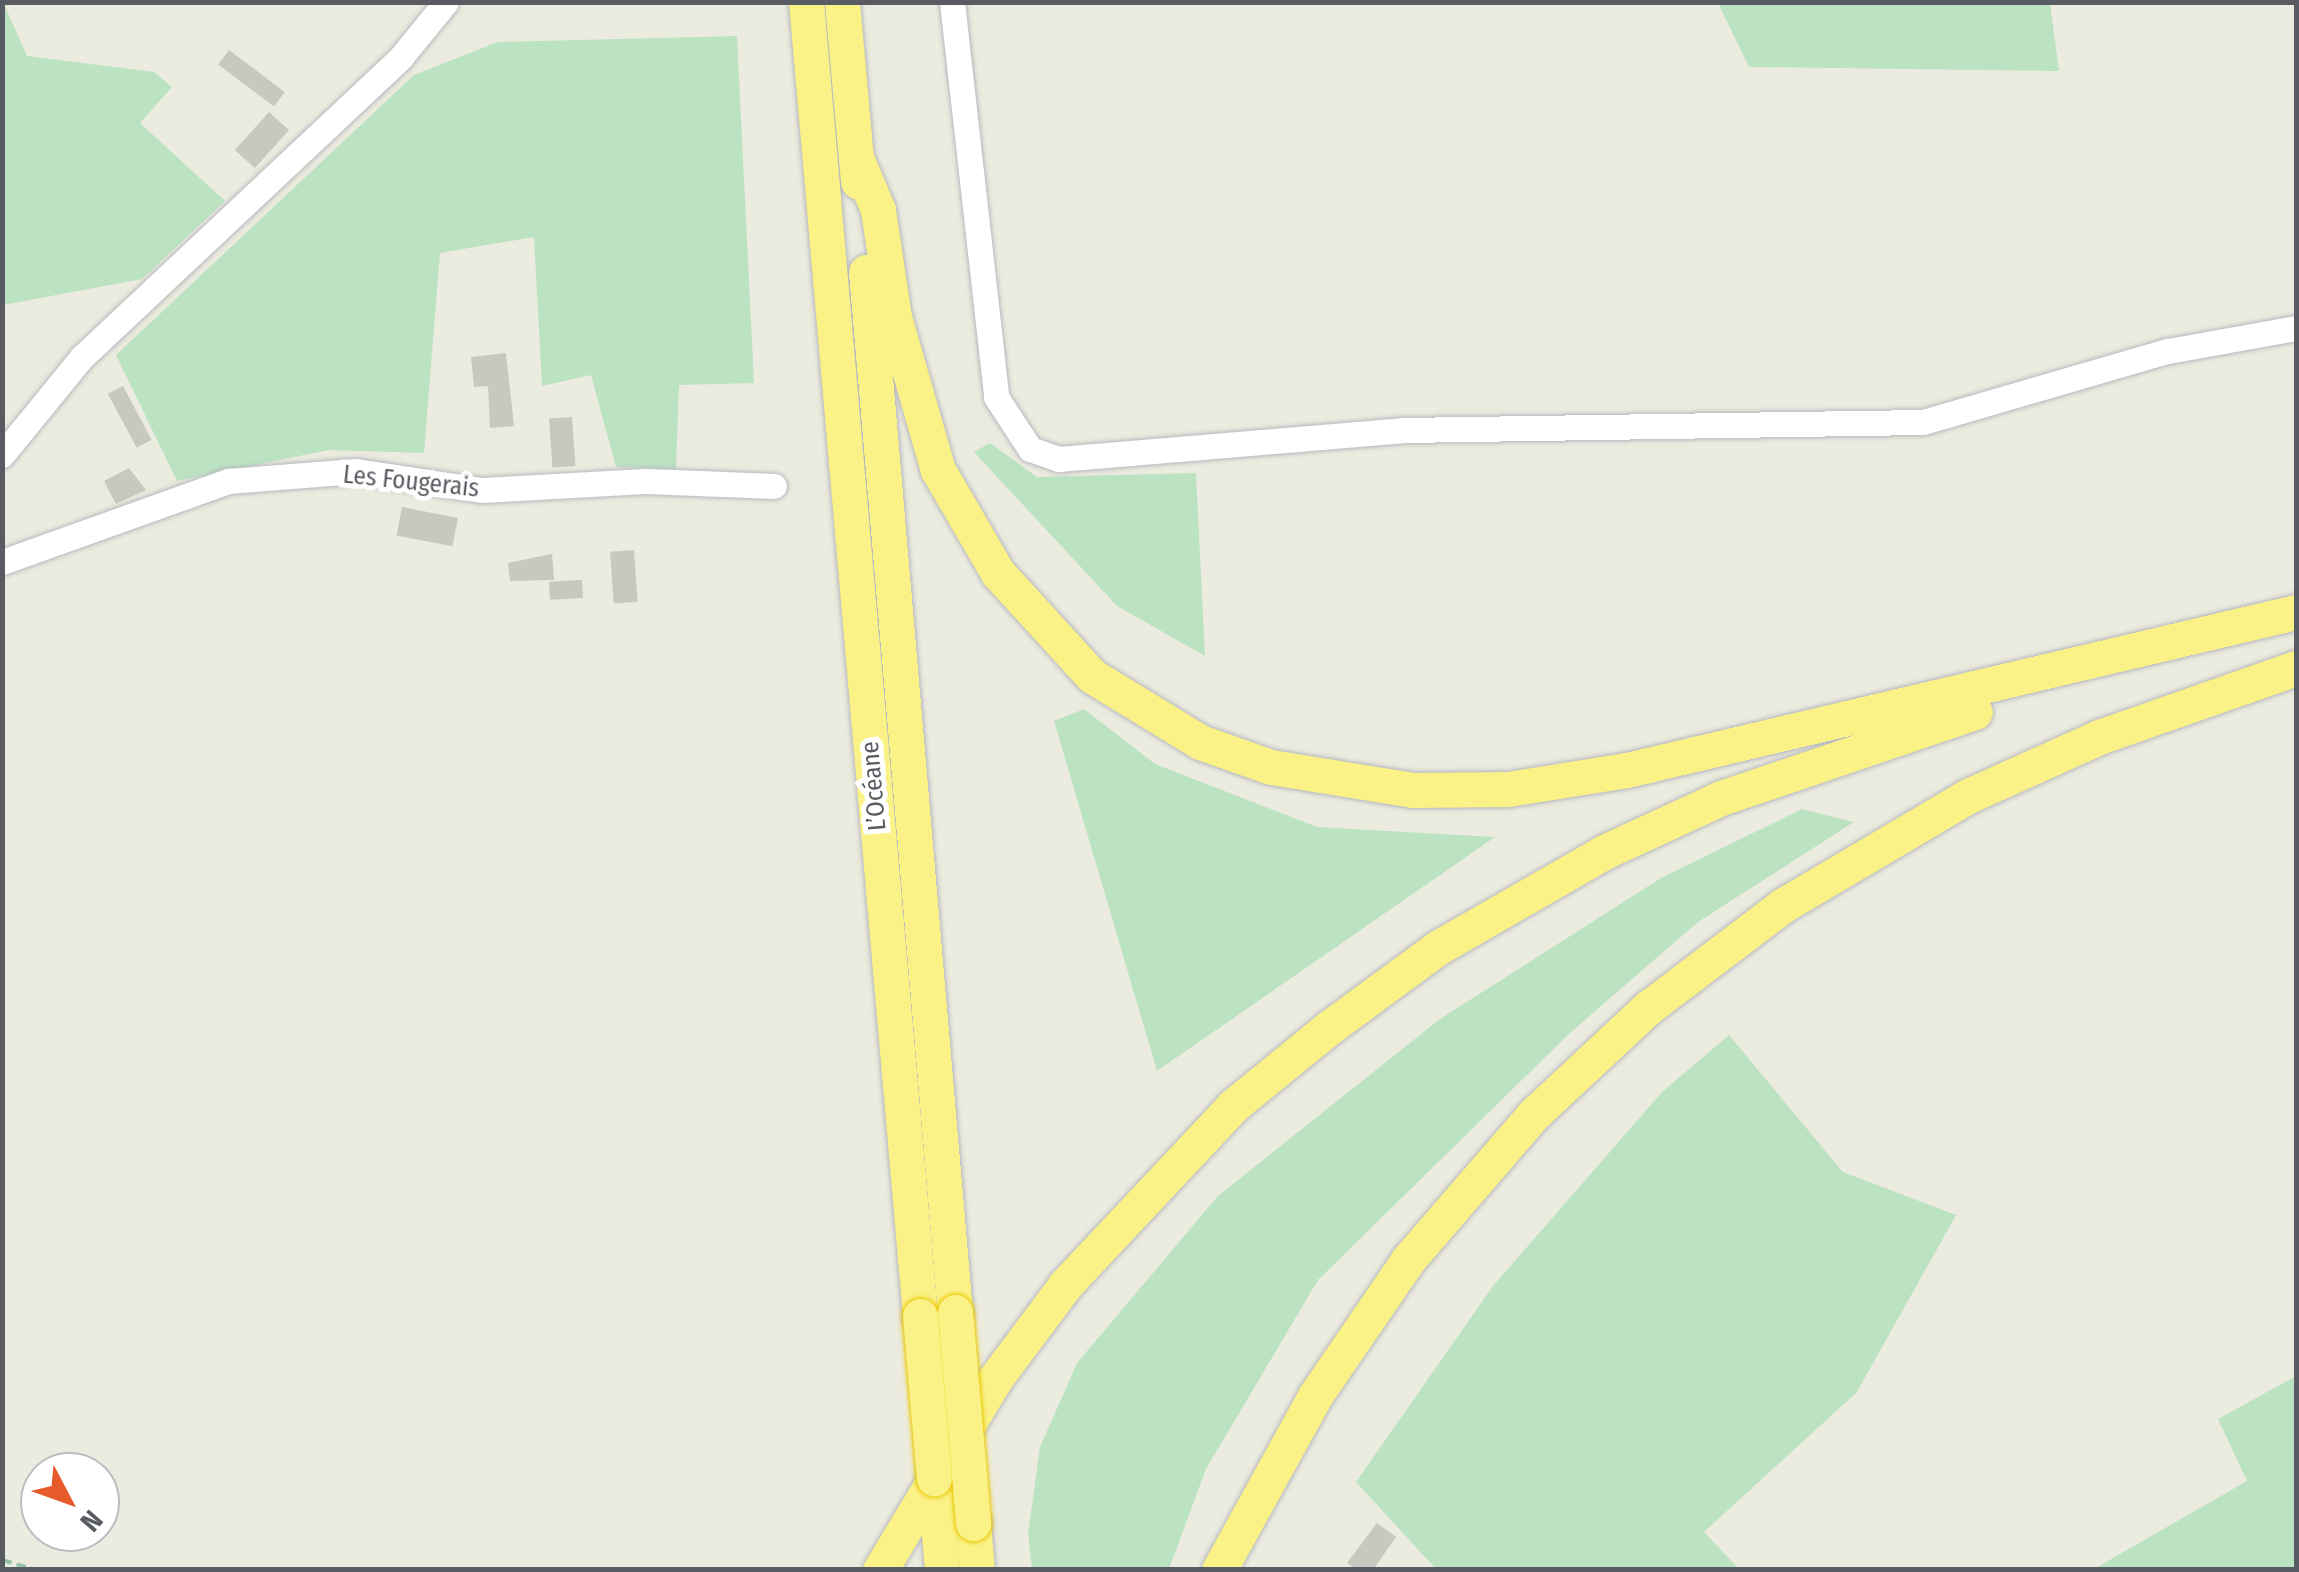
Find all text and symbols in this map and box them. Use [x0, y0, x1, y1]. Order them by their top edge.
street label: Les Fougerais [342, 460, 480, 504]
street label: L’Océane [855, 740, 893, 832]
north arrow [20, 1452, 120, 1552]
text: N [74, 1504, 109, 1538]

